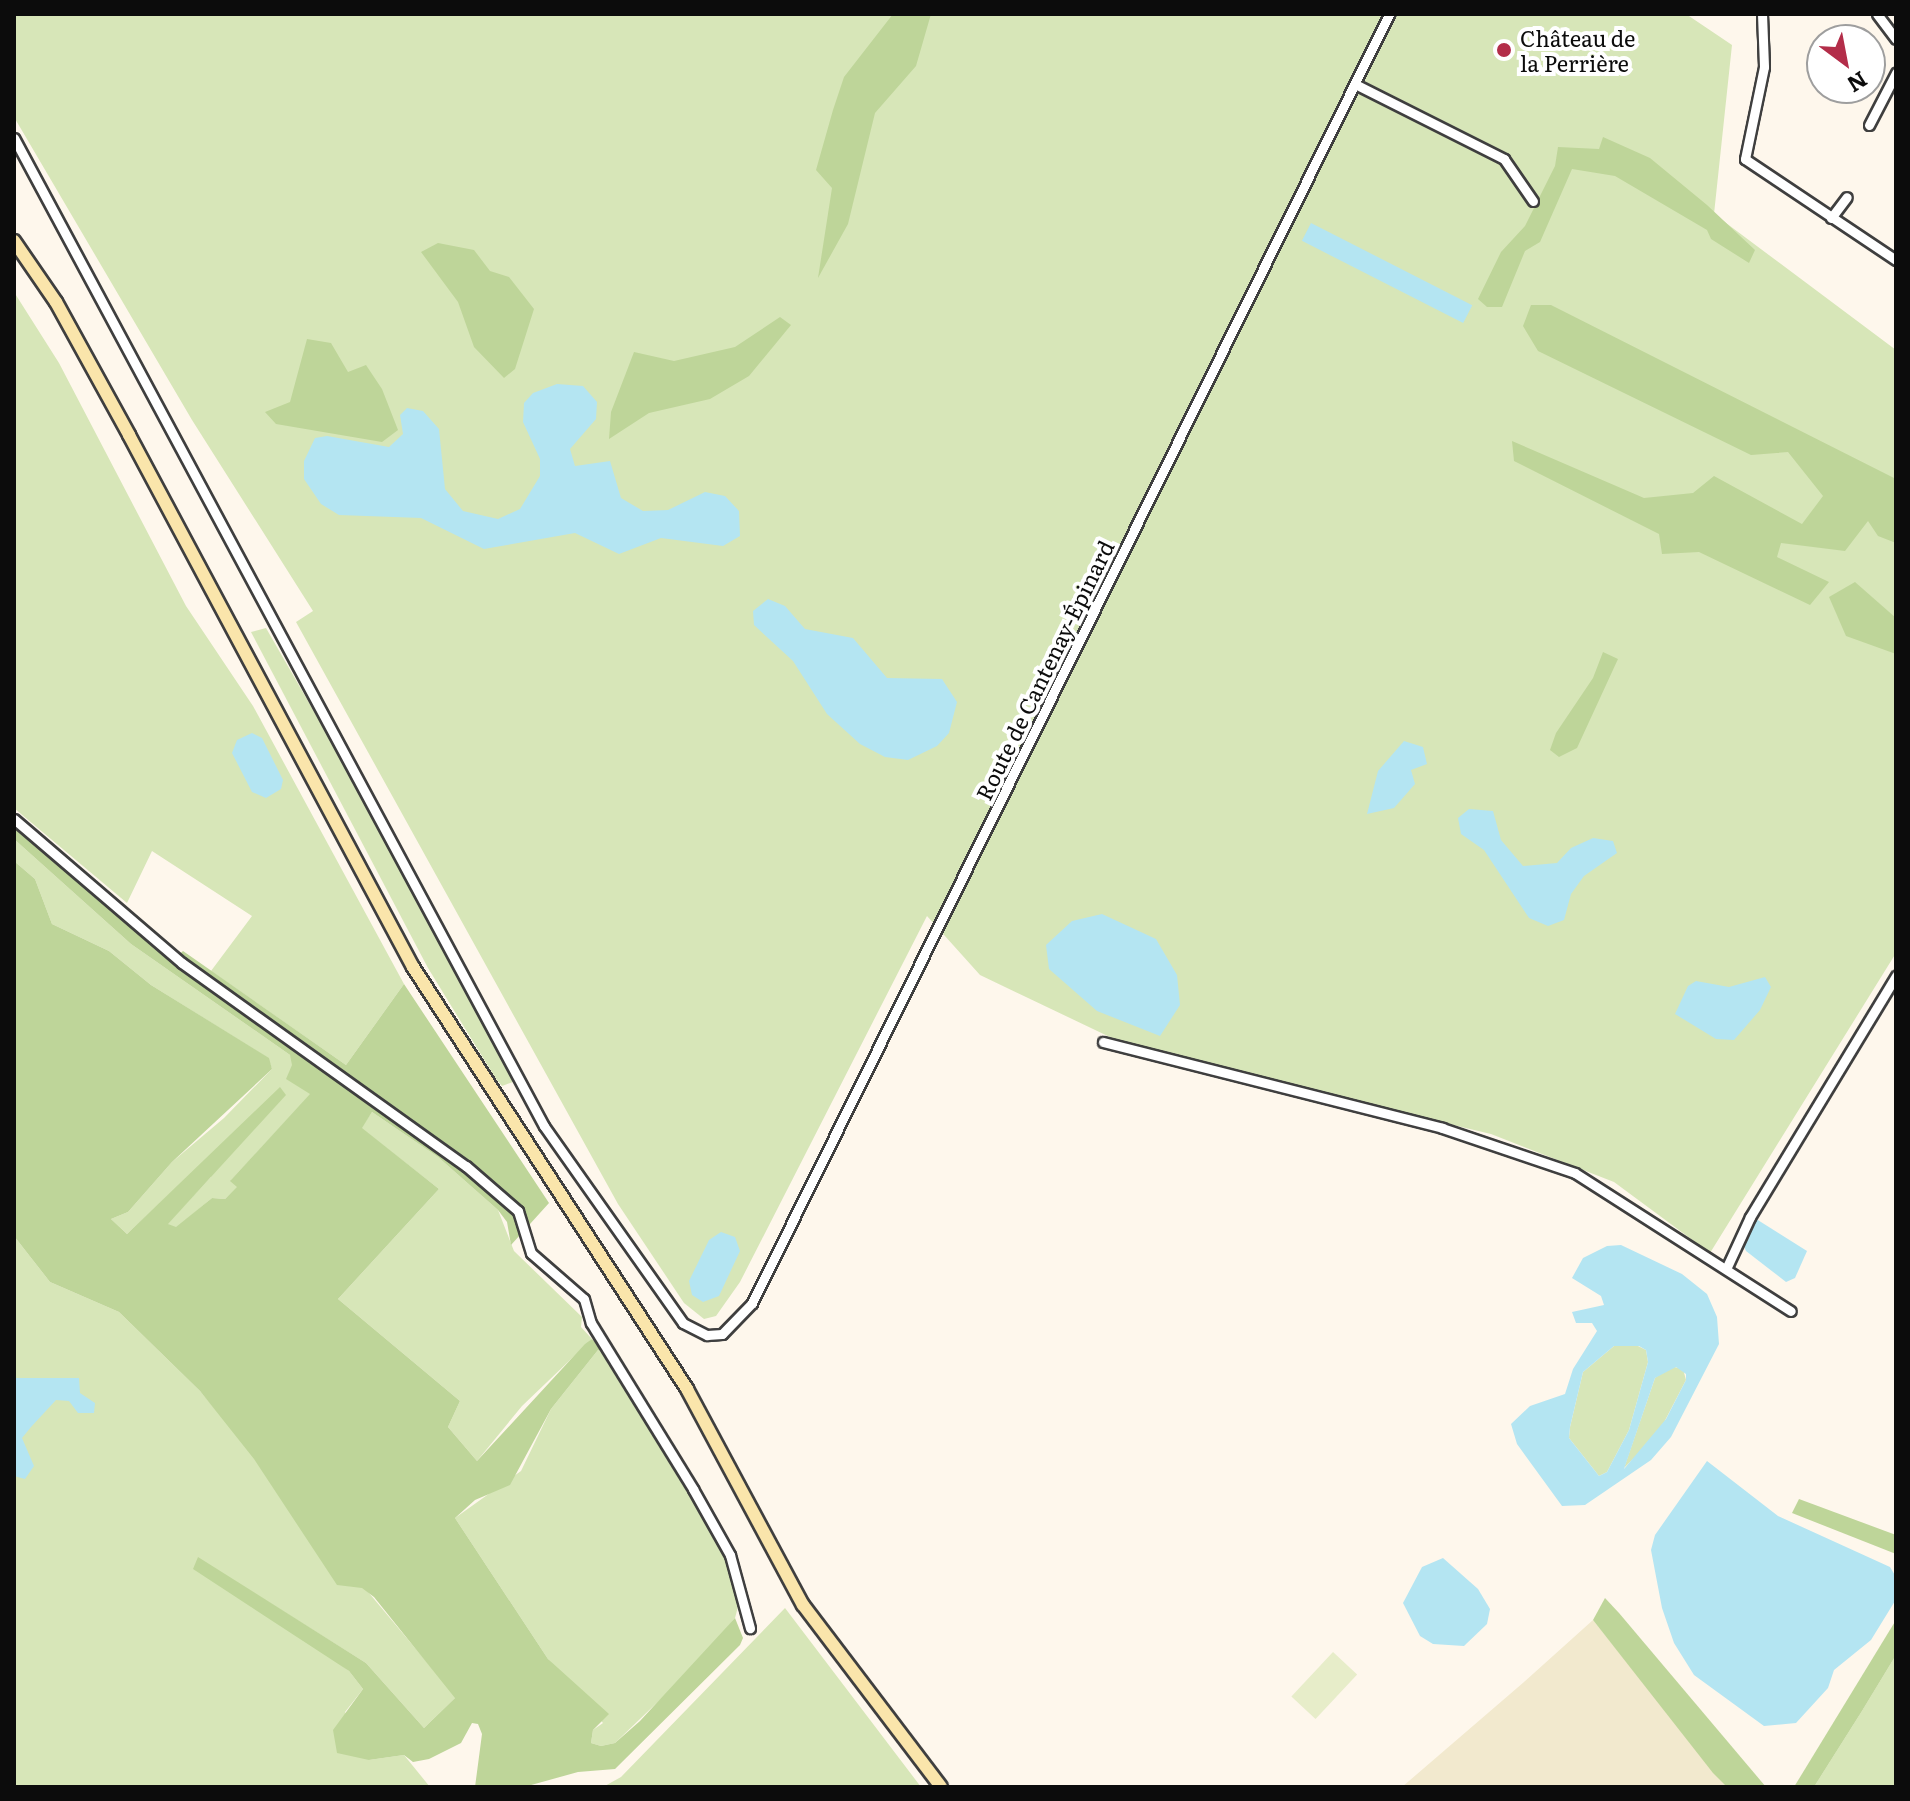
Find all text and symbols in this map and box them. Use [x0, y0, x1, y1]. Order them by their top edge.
place label: Château de la Perrière [1520, 24, 1635, 76]
north arrow [1806, 24, 1886, 104]
marker: Château de la Perrière [1495, 41, 1513, 59]
text: N [1841, 64, 1874, 102]
street label: Route de Cantenay-Épinard [970, 536, 1118, 804]

